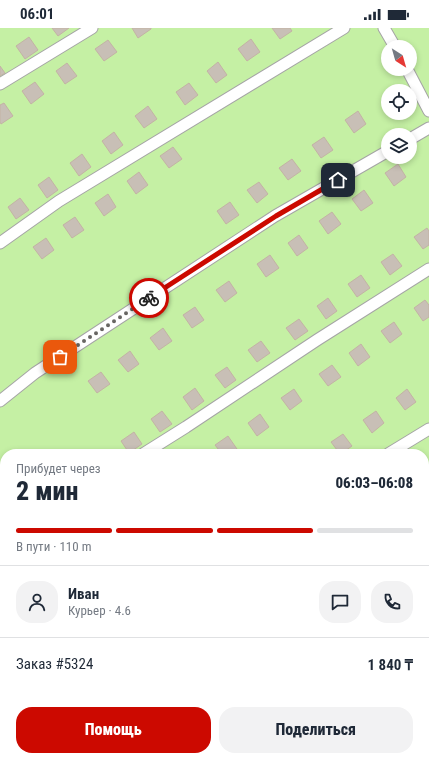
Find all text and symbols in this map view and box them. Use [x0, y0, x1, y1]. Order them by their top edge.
text: 06:01 [20, 5, 54, 23]
north arrow [381, 40, 417, 76]
map controls [381, 40, 417, 164]
button: locate [381, 84, 417, 120]
button: layers [381, 128, 417, 164]
pin [321, 163, 355, 197]
icon: home [327, 169, 349, 191]
courier [129, 278, 169, 318]
icon: bike [138, 287, 160, 309]
pin [43, 340, 77, 374]
icon: bag [49, 346, 71, 368]
text: Прибудет через [16, 461, 101, 476]
text: 06:03–06:08 [335, 474, 413, 492]
text: 2 мин [16, 476, 78, 506]
text: В пути · 110 m [16, 539, 91, 554]
button: person [16, 581, 58, 623]
button: chat [319, 581, 361, 623]
button: phone [371, 581, 413, 623]
text: Иван [68, 585, 99, 603]
text: Курьер · 4.6 [68, 603, 131, 618]
text: Заказ #5324 [16, 655, 93, 673]
text: 1 840 ₸ [368, 656, 413, 674]
button: Помощь [16, 707, 211, 753]
button: Поделиться [219, 707, 413, 753]

